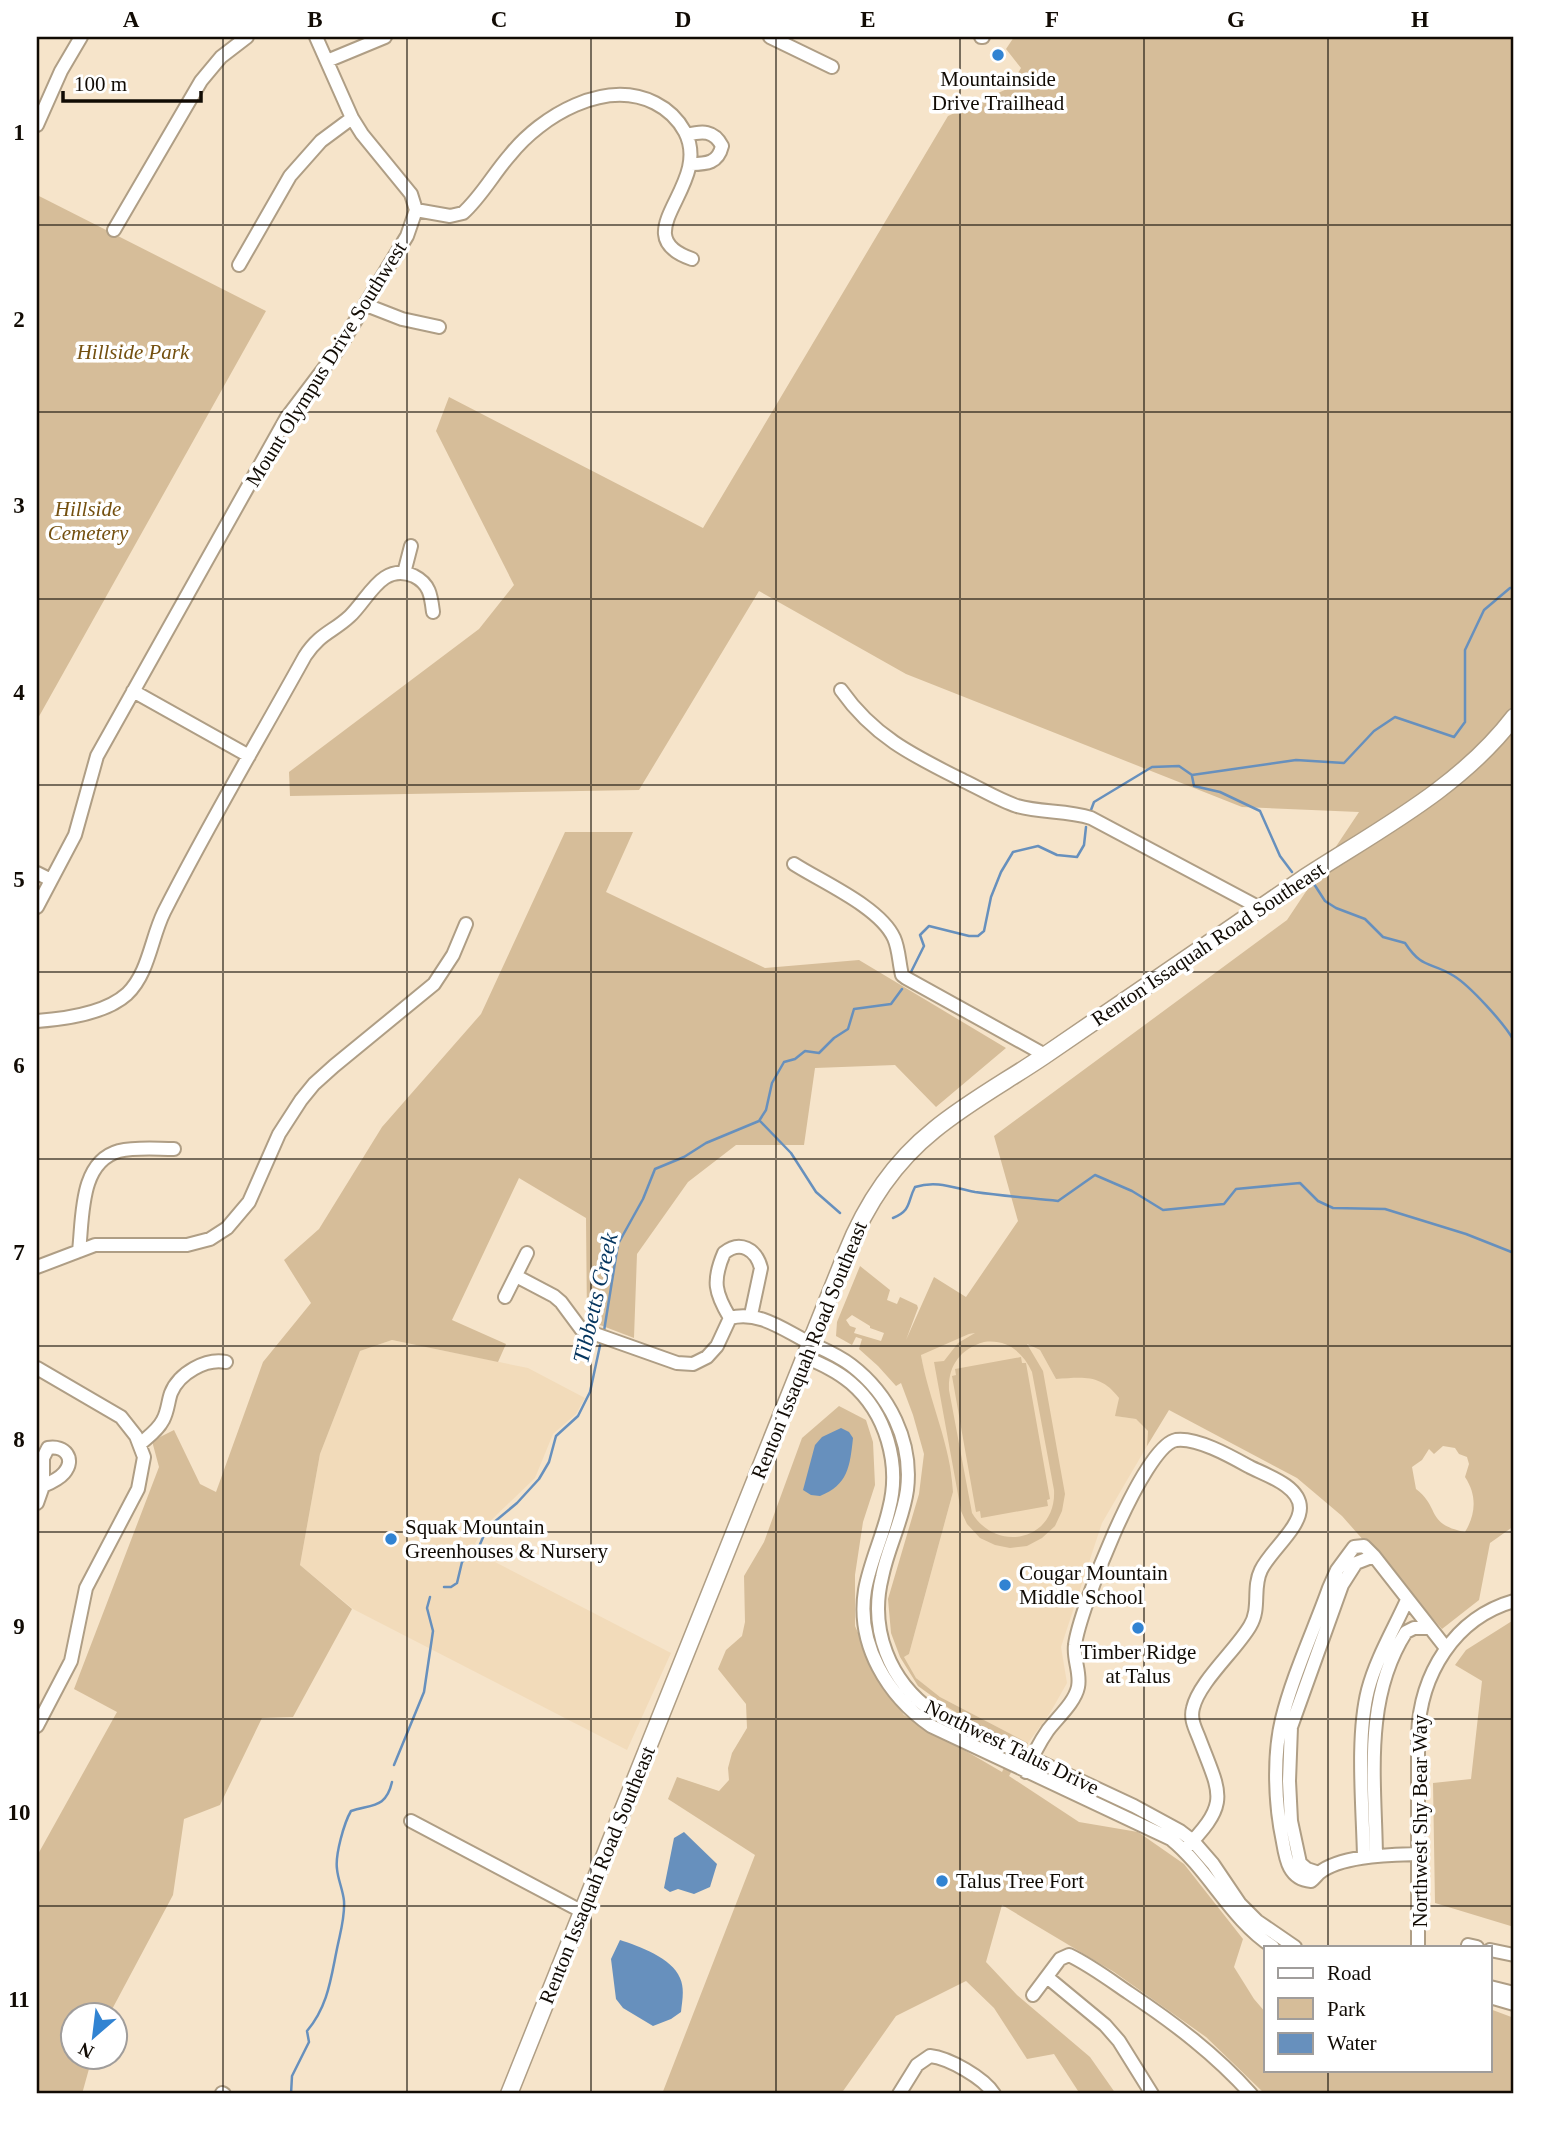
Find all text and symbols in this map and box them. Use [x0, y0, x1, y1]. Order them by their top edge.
text: A [123, 7, 140, 32]
text: B [307, 7, 323, 32]
text: C [491, 7, 507, 32]
text: D [675, 7, 691, 32]
text: E [860, 7, 876, 32]
text: F [1045, 7, 1059, 32]
text: G [1227, 7, 1245, 32]
text: H [1411, 7, 1429, 32]
marker: Mountainside Drive Trailhead [990, 47, 1006, 63]
scale bar [63, 60, 201, 104]
place label: Mountainside Drive Trailhead [932, 67, 1065, 115]
text: 100 m [74, 72, 127, 96]
text: 1 [13, 120, 25, 145]
street label: Mount Olympus Drive Southwest [241, 237, 412, 491]
text: 2 [13, 307, 25, 332]
park label: Hillside Park [76, 340, 190, 364]
text: 3 [13, 493, 25, 518]
park label: Hillside Cemetery [48, 497, 129, 545]
text: 4 [13, 680, 25, 705]
street label: Renton Issaquah Road Southeast [1087, 857, 1329, 1031]
text: 5 [13, 867, 25, 892]
text: 6 [13, 1053, 25, 1078]
street label: Renton Issaquah Road Southeast [746, 1217, 872, 1482]
water label: Tibbetts Creek [568, 1230, 623, 1366]
text: 7 [13, 1240, 25, 1265]
text: 8 [13, 1427, 25, 1452]
place label: Squak Mountain Greenhouses & Nursery [405, 1515, 608, 1563]
marker: Squak Mountain Greenhouses & Nursery [383, 1531, 399, 1547]
place label: Cougar Mountain Middle School [1019, 1561, 1168, 1609]
marker: Cougar Mountain Middle School [997, 1577, 1013, 1593]
text: 9 [13, 1614, 25, 1639]
marker: Timber Ridge at Talus [1130, 1620, 1146, 1636]
place label: Timber Ridge at Talus [1080, 1640, 1196, 1688]
street label: Northwest Talus Drive [921, 1694, 1103, 1800]
street label: Northwest Shy Bear Way [1408, 1714, 1432, 1928]
street label: Renton Issaquah Road Southeast [534, 1742, 660, 2007]
text: 10 [8, 1800, 31, 1825]
place label: Talus Tree Fort [956, 1869, 1084, 1893]
marker: Talus Tree Fort [934, 1873, 950, 1889]
legend [1264, 1946, 1492, 2072]
text: Road [1327, 1961, 1372, 1985]
text: 11 [8, 1987, 30, 2012]
text: Park [1327, 1997, 1366, 2021]
north arrow [60, 2002, 130, 2072]
text: Water [1327, 2031, 1377, 2055]
text: N [75, 2038, 97, 2063]

